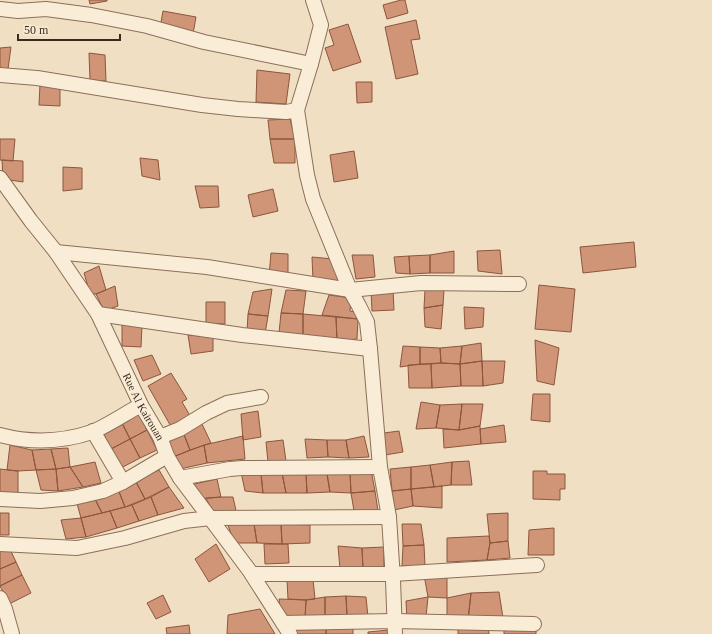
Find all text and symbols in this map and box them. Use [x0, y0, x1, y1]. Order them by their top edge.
scale bar [18, 16, 120, 42]
text: 50 m [24, 23, 49, 37]
street label: Rue Al Kairouan [121, 371, 167, 443]

